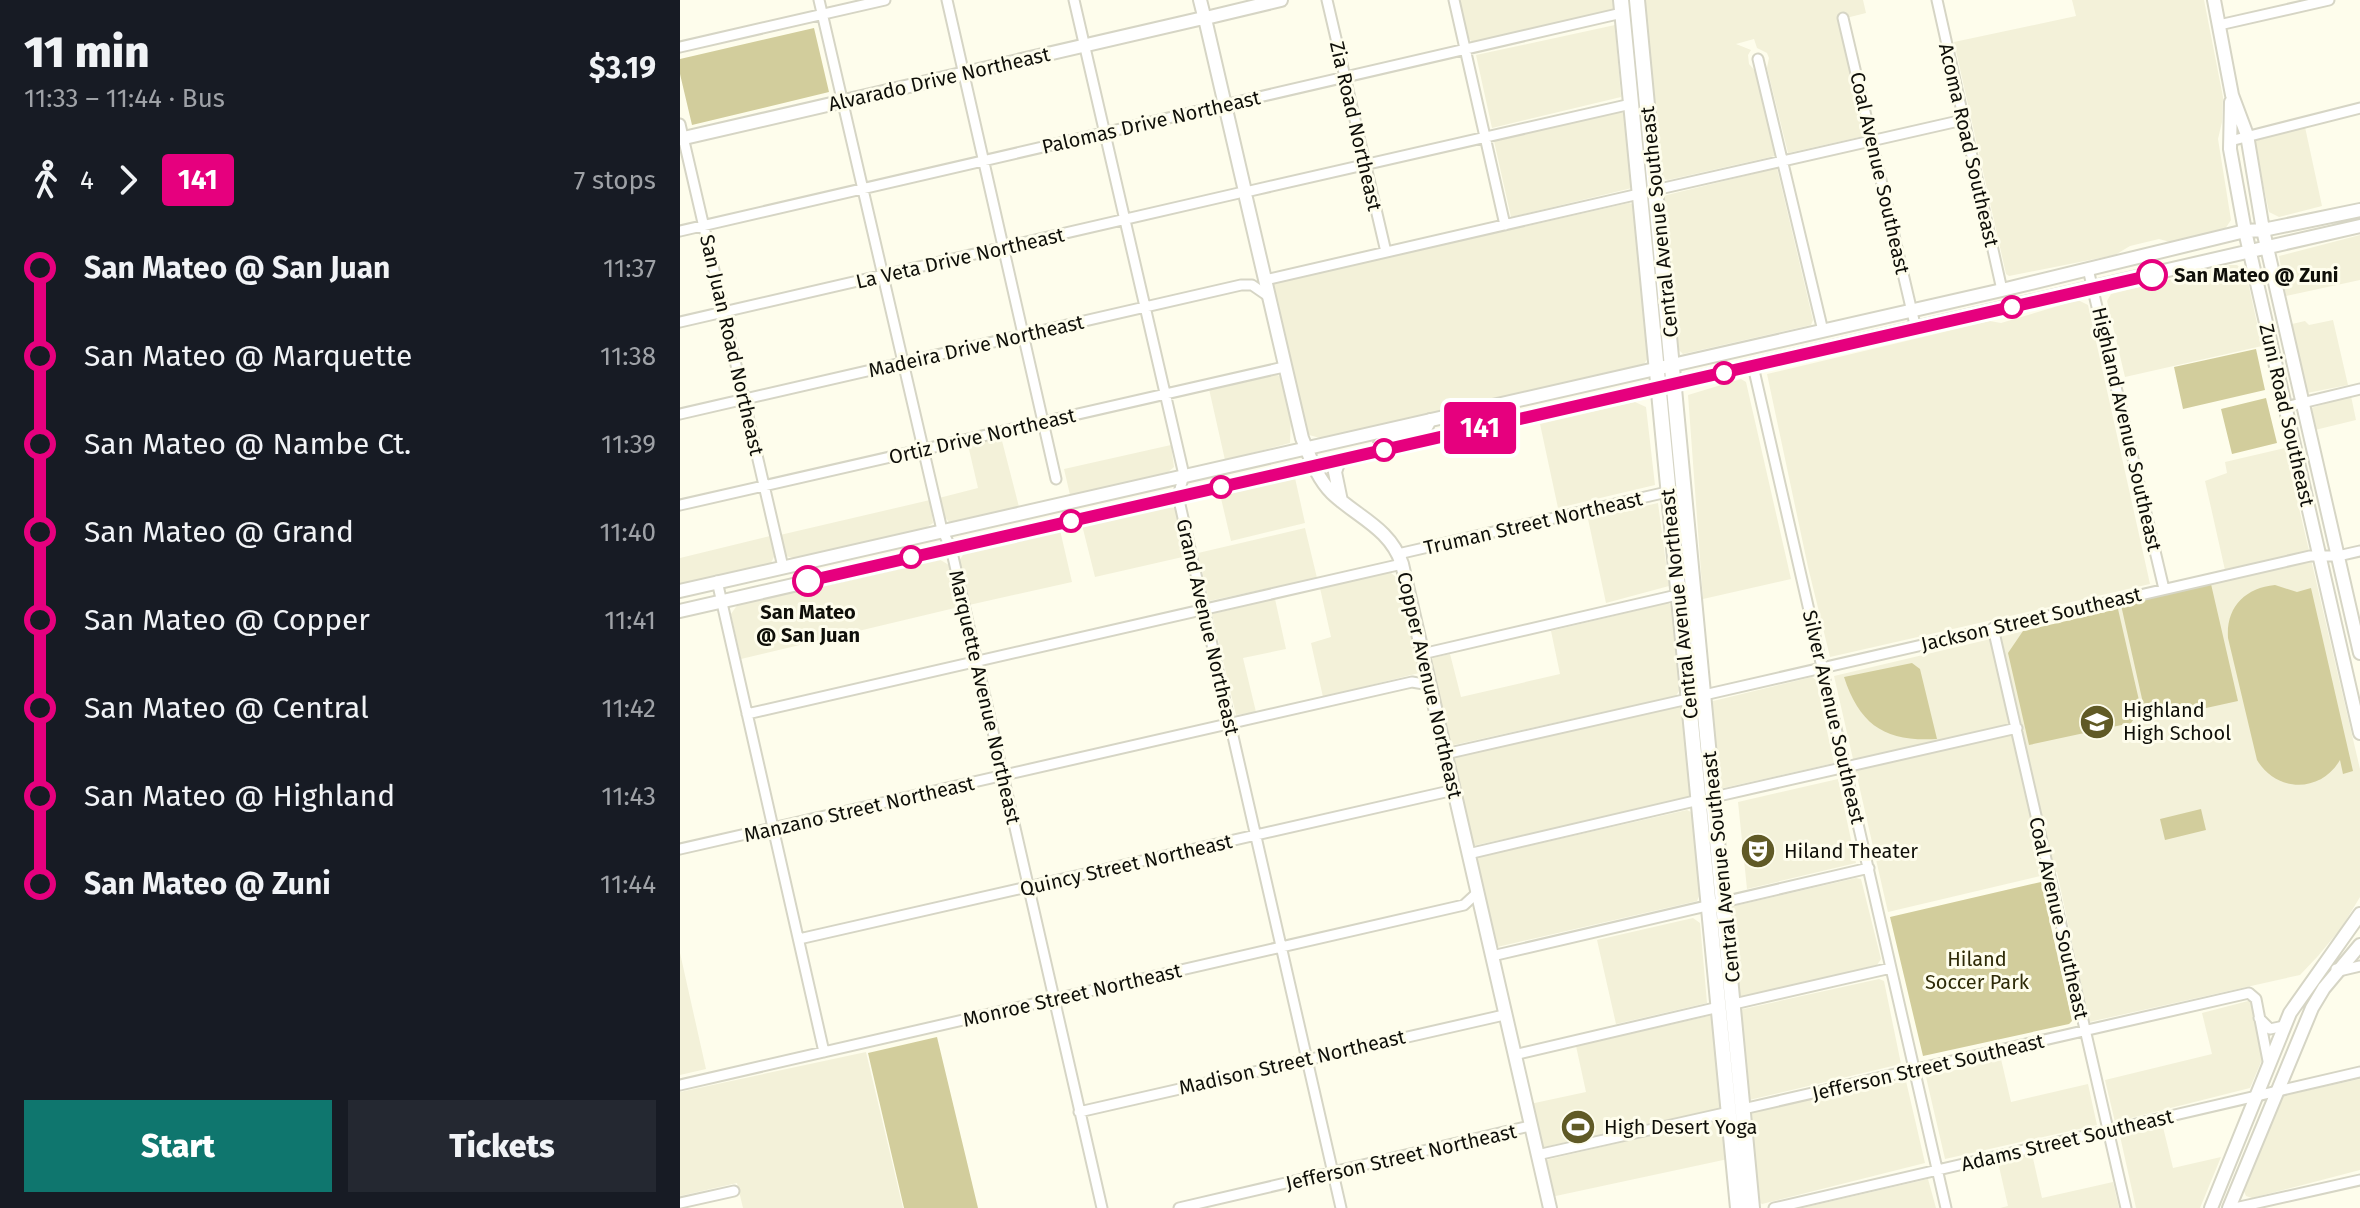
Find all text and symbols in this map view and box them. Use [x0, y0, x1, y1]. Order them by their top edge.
text: 11 min [24, 26, 150, 79]
street label: Zia Road Northeast [1325, 39, 1387, 214]
street label: Acoma Road Southeast [1934, 41, 2004, 250]
street label: Alvarado Drive Northeast [826, 42, 1053, 116]
text: $3.19 [589, 50, 656, 86]
street label: Coal Avenue Southeast [1845, 69, 1915, 277]
text: 11:33 – 11:44 · Bus [24, 83, 225, 114]
street label: Palomas Drive Northeast [1040, 85, 1263, 159]
street label: Central Avenue Southeast [1635, 104, 1683, 339]
icon: walk [24, 158, 68, 202]
icon: forward [106, 158, 150, 202]
text: 141 [178, 163, 218, 196]
text: 4 [80, 165, 94, 196]
text: 7 stops [574, 165, 656, 196]
street label: La Veta Drive Northeast [854, 222, 1067, 294]
street label: San Juan Road Northeast [695, 232, 769, 458]
text: San Mateo @ San Juan [84, 250, 390, 286]
text: 11:37 [603, 253, 656, 284]
marker: San Mateo @ Zuni [2137, 260, 2167, 290]
place label: San Mateo @ Zuni [2174, 263, 2338, 287]
unlabelled marker [2001, 296, 2023, 318]
street label: Highland Avenue Southeast [2087, 305, 2167, 554]
street label: Madeira Drive Northeast [866, 309, 1087, 382]
street label: Zuni Road Southeast [2254, 321, 2320, 509]
text: San Mateo @ Marquette [84, 338, 412, 374]
text: 11:38 [600, 341, 656, 372]
unlabelled marker [1713, 362, 1735, 384]
line badge: 141 [1434, 402, 1526, 454]
street label: Ortiz Drive Northeast [886, 403, 1078, 469]
text: 141 [1460, 411, 1500, 444]
text: San Mateo @ Nambe Ct. [84, 426, 411, 462]
text: 11:39 [601, 429, 656, 460]
unlabelled marker [1373, 439, 1395, 461]
unlabelled marker [1210, 476, 1232, 498]
street label: Truman Street Northeast [1421, 486, 1645, 560]
street label: Central Avenue Northeast [1655, 487, 1703, 720]
unlabelled marker [1060, 510, 1082, 532]
text: San Mateo @ Grand [84, 514, 354, 550]
text: 11:40 [599, 517, 656, 548]
street label: Grand Avenue Northeast [1171, 517, 1245, 738]
unlabelled marker [900, 546, 922, 568]
marker: San Mateo @ San Juan [793, 566, 823, 596]
street label: Marquette Avenue Northeast [944, 568, 1026, 827]
street label: Copper Avenue Northeast [1392, 569, 1468, 801]
street label: Jackson Street Southeast [1918, 582, 2144, 656]
place label: San Mateo @ San Juan [756, 600, 860, 647]
text: San Mateo @ Copper [84, 602, 370, 638]
text: 11:41 [604, 605, 656, 636]
street label: Silver Avenue Southeast [1798, 608, 1870, 827]
text: San Mateo @ Central [84, 690, 369, 726]
text: 11:42 [602, 693, 656, 724]
place label: Highland High School [2123, 698, 2231, 745]
school or university icon: Highland High School [2078, 703, 2116, 741]
street label: Central Avenue Southeast [1697, 749, 1745, 984]
street label: Manzano Street Northeast [741, 771, 977, 847]
text: San Mateo @ Highland [84, 778, 395, 814]
text: 11:43 [601, 781, 656, 812]
street label: Coal Avenue Southeast [2024, 814, 2094, 1022]
street label: Quincy Street Northeast [1018, 829, 1235, 901]
theatre icon: Hiland Theater [1739, 832, 1777, 870]
place label: Hiland Theater [1784, 839, 1918, 863]
text: San Mateo @ Zuni [84, 866, 331, 902]
text: 11:44 [600, 869, 656, 900]
park label: Hiland Soccer Park [1925, 947, 2030, 994]
street label: Monroe Street Northeast [960, 958, 1184, 1032]
street label: Madison Street Northeast [1176, 1024, 1408, 1100]
street label: Jefferson Street Southeast [1810, 1028, 2047, 1105]
button: Start [24, 1100, 332, 1192]
button: Tickets [348, 1100, 656, 1192]
street label: Adams Street Southeast [1959, 1104, 2176, 1176]
sports icon: High Desert Yoga [1559, 1108, 1597, 1146]
place label: High Desert Yoga [1604, 1115, 1757, 1139]
street label: Jefferson Street Northeast [1283, 1119, 1519, 1195]

